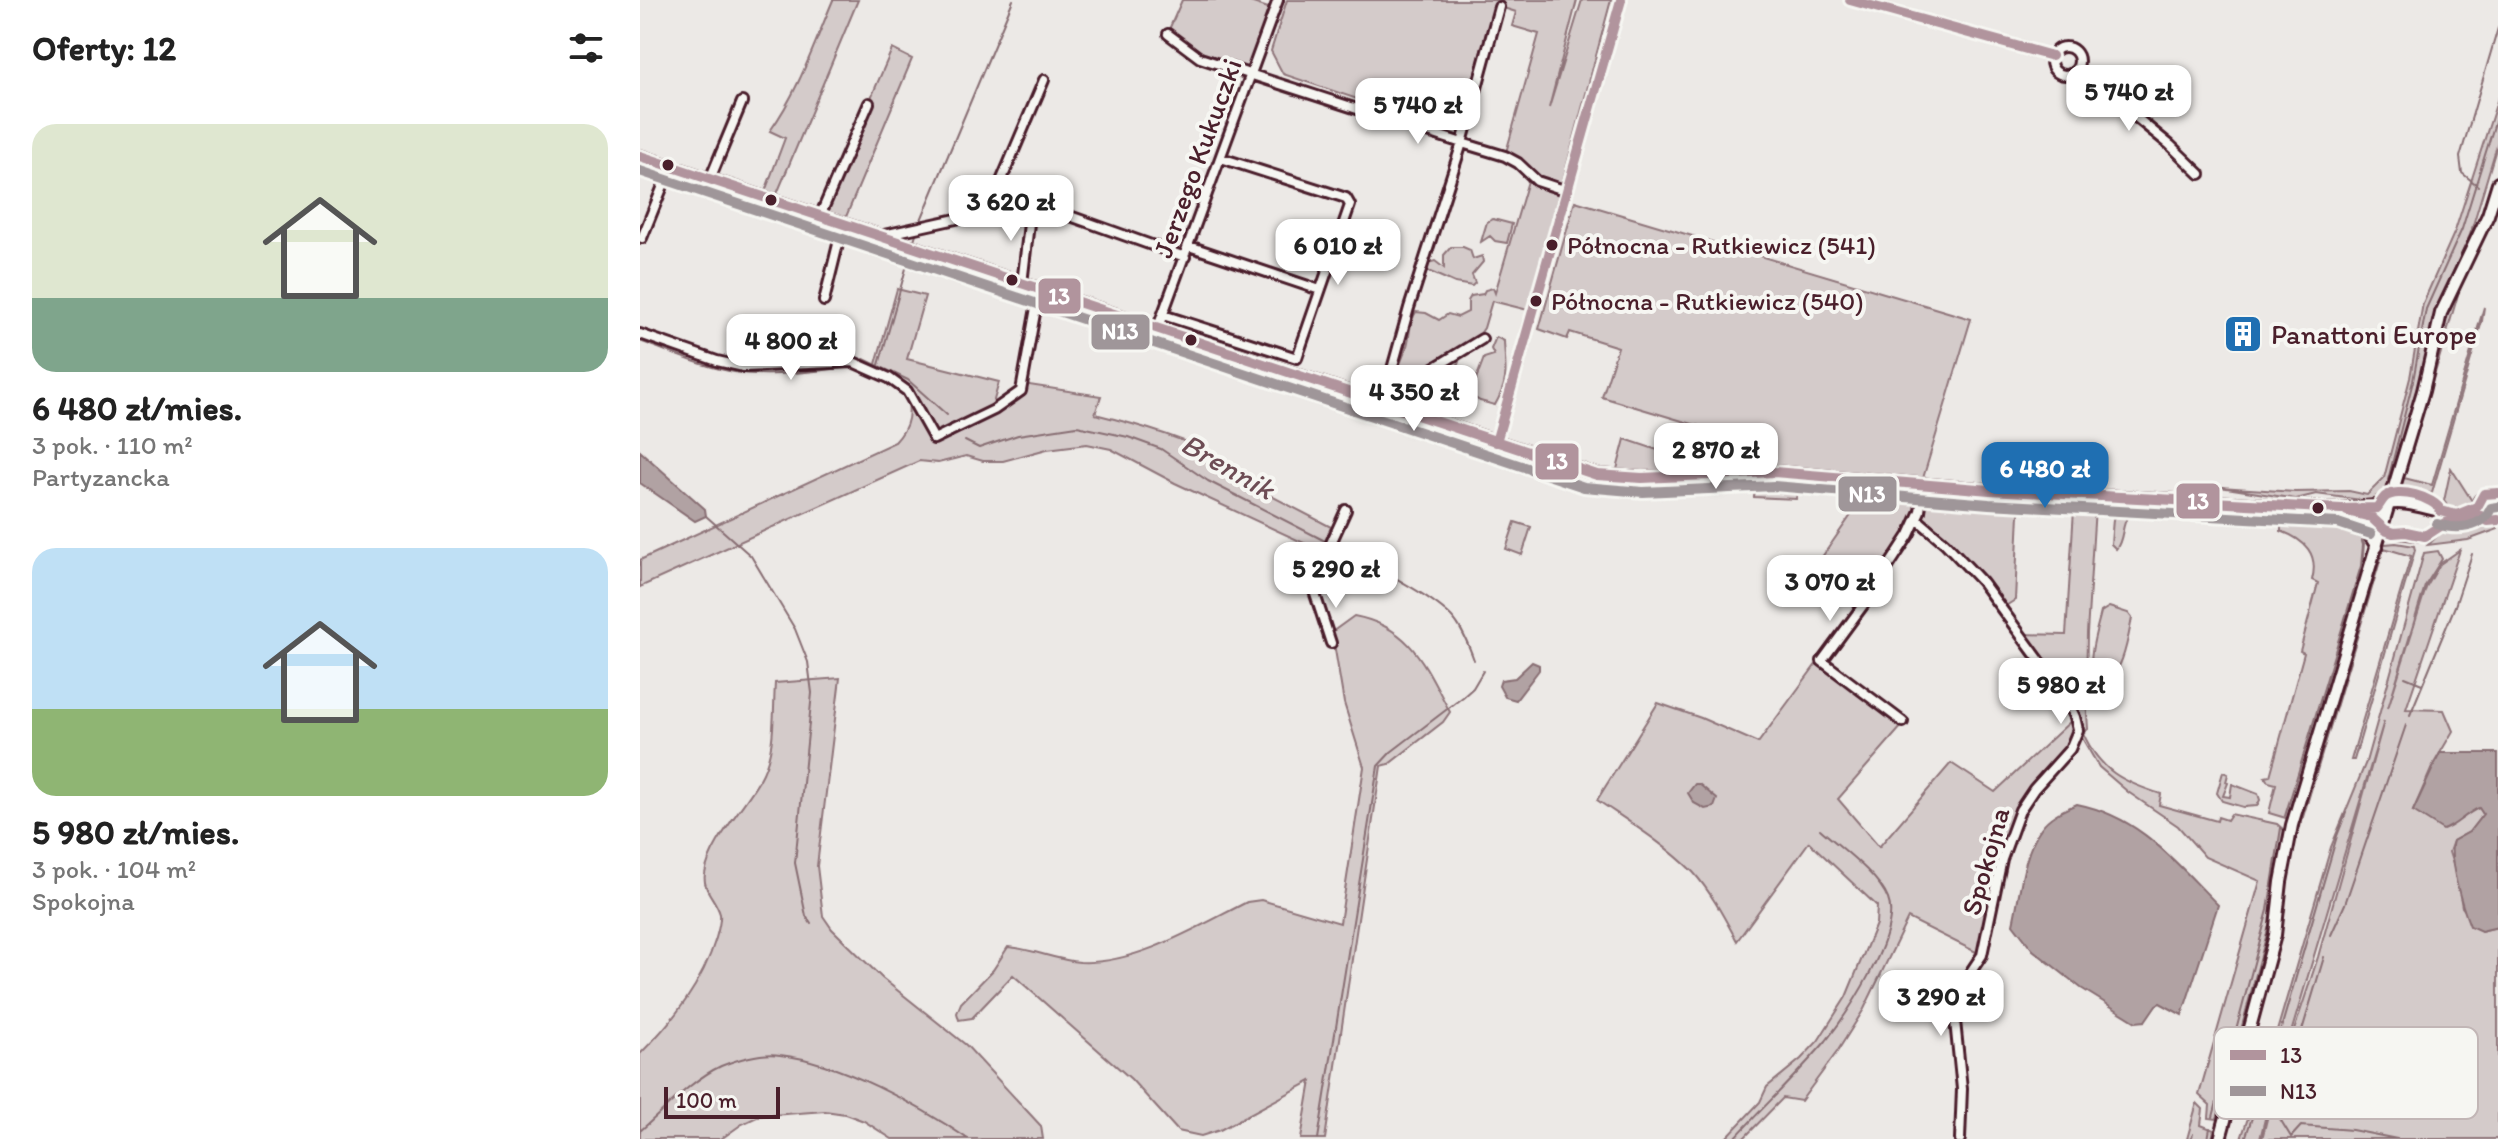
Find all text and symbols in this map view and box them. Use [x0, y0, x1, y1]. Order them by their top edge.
icon: filters [564, 26, 608, 70]
text: Oferty: 12 [32, 28, 176, 69]
street label: Jerzego Kukuczki [1145, 54, 1249, 262]
pin: 5 740 zł [2046, 65, 2212, 133]
text: 5 740 zł [2084, 75, 2174, 107]
pin: 5 740 zł [1335, 78, 1501, 146]
text: 5 740 zł [1373, 88, 1463, 120]
unlabelled marker [660, 157, 676, 173]
pin: 3 620 zł [928, 175, 1094, 243]
icon: home [248, 176, 392, 320]
text: 3 620 zł [967, 185, 1055, 217]
unlabelled marker [763, 192, 779, 208]
pin: 6 010 zł [1255, 219, 1421, 287]
text: 6 010 zł [1293, 229, 1383, 261]
place label: Północna - Rutkiewicz (541) [1567, 229, 1876, 261]
marker: Północna - Rutkiewicz (541) [1544, 237, 1560, 253]
unlabelled marker [1004, 272, 1020, 288]
line badge: 13 [1037, 277, 1082, 315]
text: 13 [1048, 283, 1070, 310]
place label: Północna - Rutkiewicz (540) [1551, 285, 1864, 317]
marker: Północna - Rutkiewicz (540) [1528, 293, 1544, 309]
line badge: N13 [1090, 313, 1151, 351]
building icon: Panattoni Europe [2222, 313, 2264, 355]
pin: 4 800 zł [708, 314, 874, 382]
place label: Panattoni Europe [2271, 317, 2477, 351]
text: N13 [1101, 318, 1139, 345]
text: 4 800 zł [744, 324, 838, 356]
unlabelled marker [1183, 332, 1199, 348]
pin: 4 350 zł [1331, 365, 1497, 433]
text: 4 350 zł [1369, 375, 1459, 407]
text: 6 480 zł/mies. [32, 388, 242, 429]
pin: 2 870 zł [1633, 423, 1799, 491]
water label: Brennik [1175, 425, 1283, 508]
text: 3 pok. · 110 m² [32, 429, 193, 461]
text: 2 870 zł [1672, 433, 1760, 465]
line badge: 13 [1534, 442, 1580, 481]
pin: 6 480 zł [1962, 442, 2128, 510]
text: 13 [1546, 448, 1568, 475]
text: 6 480 zł [2000, 452, 2090, 484]
text: Partyzancka [32, 461, 170, 493]
line badge: N13 [1837, 475, 1898, 513]
text: N13 [1848, 481, 1886, 508]
line badge: 13 [2175, 482, 2221, 520]
text: 13 [2187, 488, 2209, 515]
unlabelled marker [2310, 500, 2326, 516]
pin: 5 290 zł [1253, 542, 1419, 610]
text: 5 290 zł [1292, 552, 1380, 584]
pin: 3 070 zł [1747, 555, 1913, 623]
text: 3 070 zł [1785, 565, 1875, 597]
icon: home [248, 600, 392, 744]
pin: 5 980 zł [1978, 658, 2144, 726]
text: 5 980 zł [2017, 668, 2105, 700]
street label: Spokojna [1953, 803, 2017, 919]
text: 5 980 zł/mies. [32, 812, 239, 853]
text: 3 pok. · 104 m² [32, 853, 196, 885]
text: Spokojna [32, 885, 135, 917]
pin: 3 290 zł [1858, 970, 2024, 1038]
text: 3 290 zł [1897, 980, 1985, 1012]
legend [2214, 1027, 2478, 1119]
text: 13 [2280, 1042, 2302, 1069]
text: N13 [2280, 1078, 2317, 1105]
scale bar [664, 1083, 780, 1119]
text: 100 m [676, 1087, 737, 1114]

